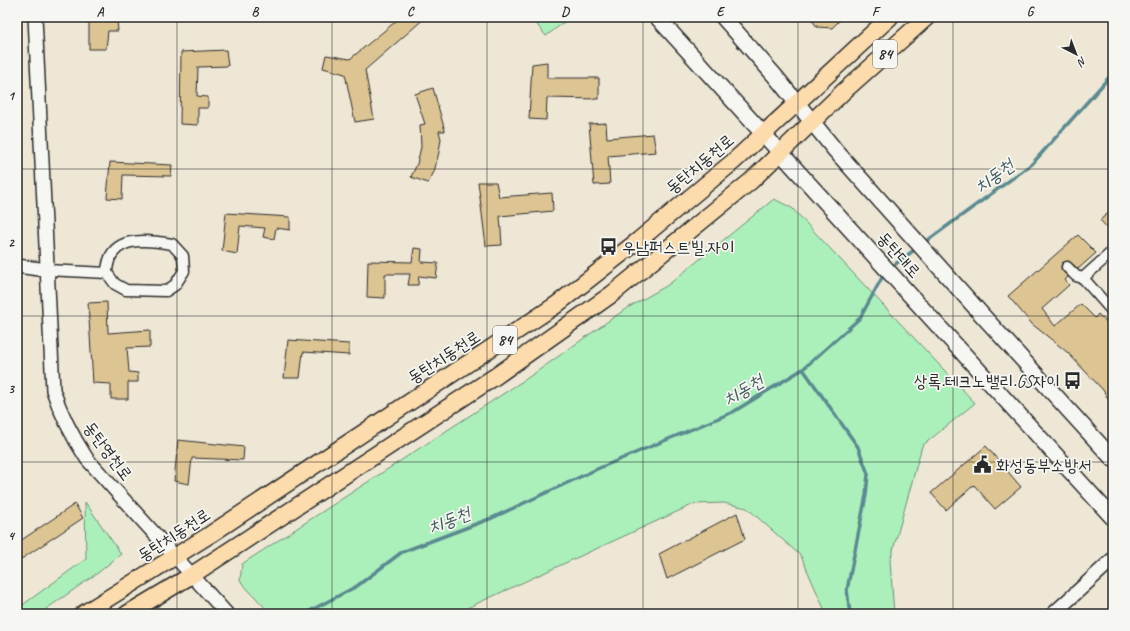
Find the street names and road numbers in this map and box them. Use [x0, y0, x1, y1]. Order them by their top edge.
road number: 84 [873, 40, 897, 68]
street label: 동탄치동천로 [662, 130, 738, 198]
street label: 동탄대로 [873, 228, 925, 282]
street label: 동탄치동천로 [404, 326, 484, 388]
road number: 84 [493, 326, 517, 354]
street label: 동탄영천로 [79, 417, 137, 485]
street label: 동탄치동천로 [134, 504, 214, 566]

